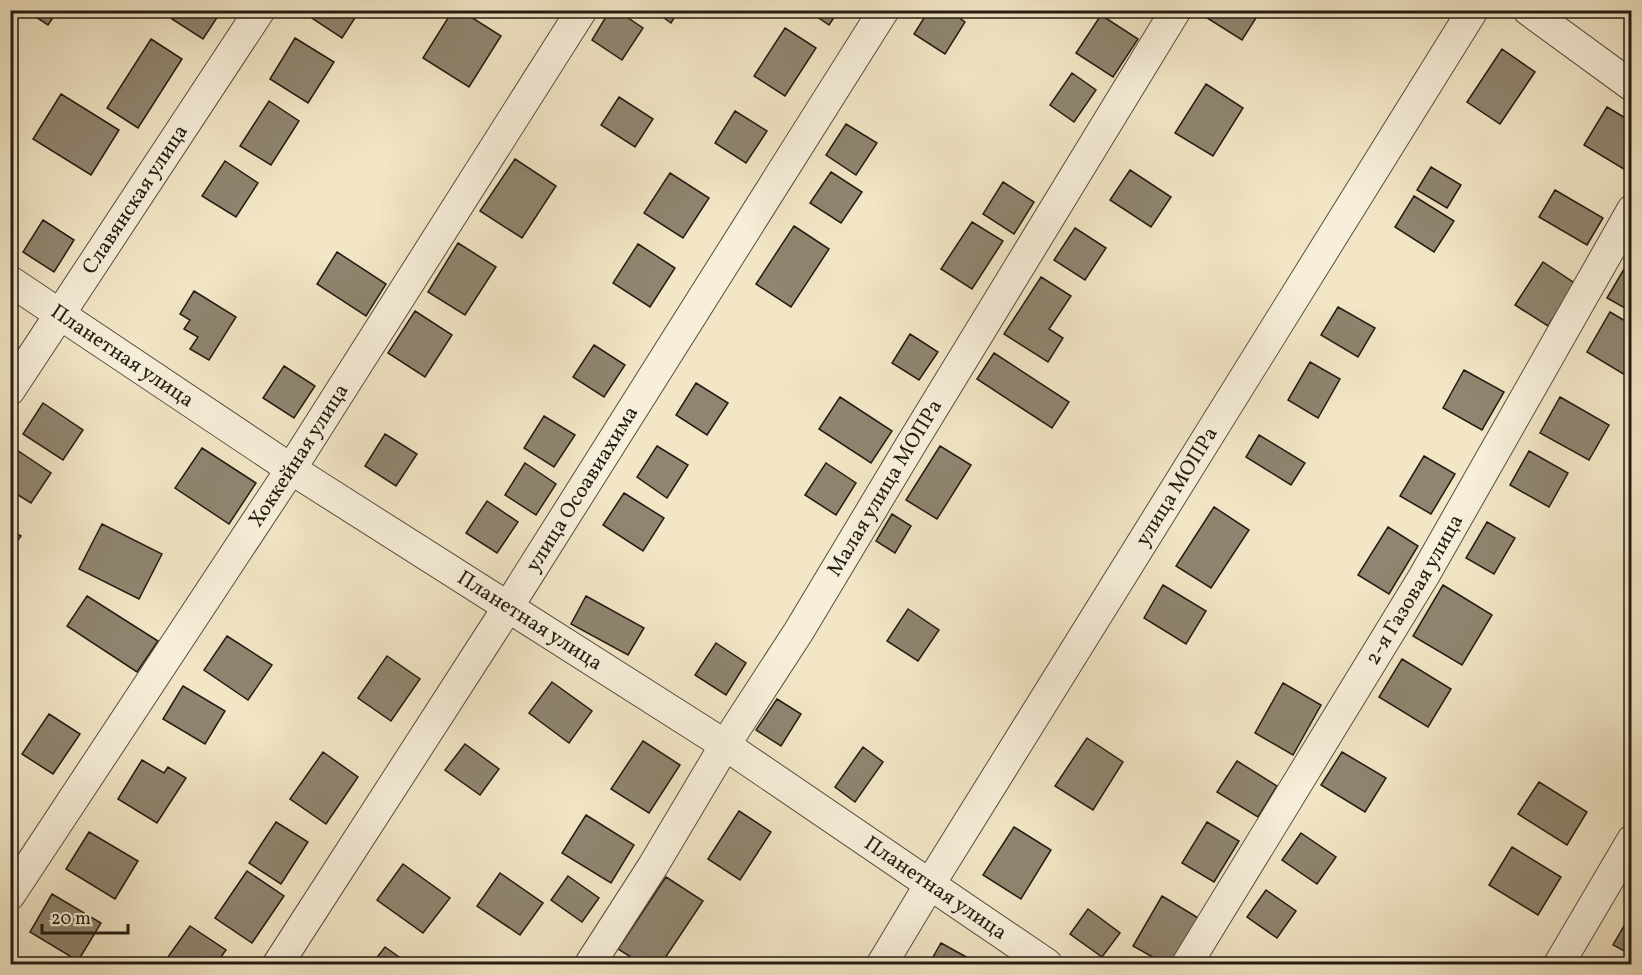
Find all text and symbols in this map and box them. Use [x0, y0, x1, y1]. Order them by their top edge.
street label: Славянская улица [75, 119, 195, 280]
street label: Планетная улица [45, 298, 200, 415]
street label: Хоккейная улица [242, 378, 356, 533]
street label: Малая улица МОПРа [820, 394, 950, 582]
street label: улица Осоавиахима [519, 400, 646, 578]
street label: улица МОПРа [1129, 421, 1225, 552]
street label: 2-я Газовая улица [1358, 509, 1471, 671]
street label: Планетная улица [451, 564, 608, 678]
street label: Планетная улица [858, 829, 1013, 947]
scale bar [42, 897, 128, 935]
text: 20 m [51, 907, 91, 932]

